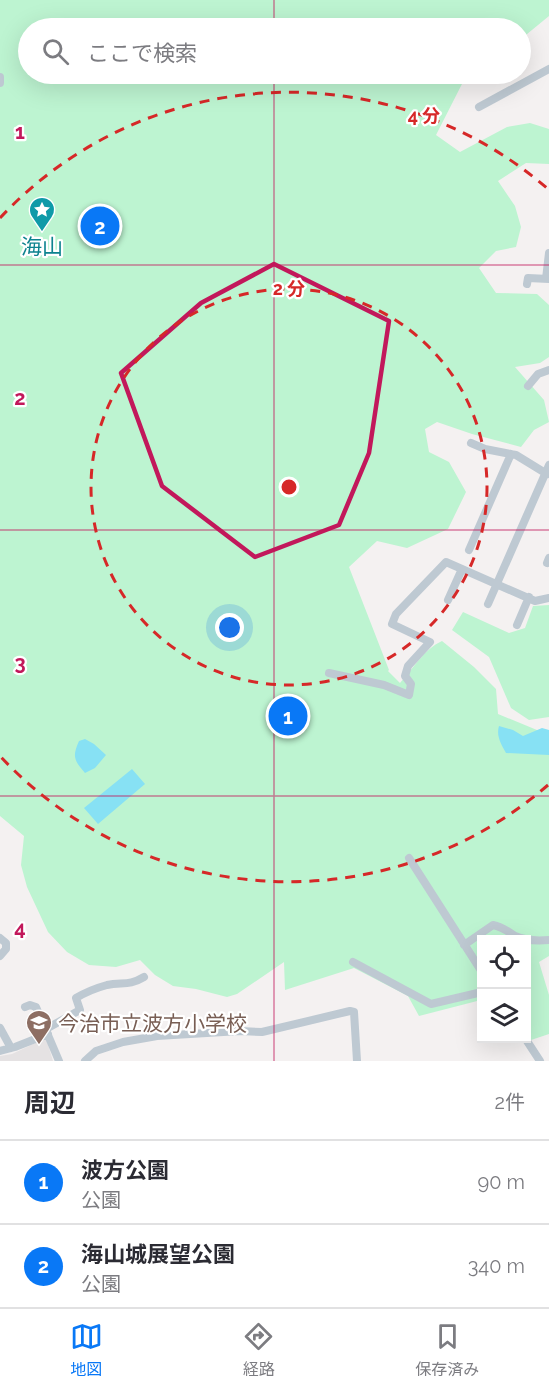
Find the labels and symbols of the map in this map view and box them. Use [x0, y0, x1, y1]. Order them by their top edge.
text: 4 分 [408, 105, 440, 126]
text: 1 [15, 120, 25, 144]
place icon: 海山 [27, 195, 57, 233]
pin: 2 [80, 204, 120, 248]
place label: 海山 [21, 234, 63, 259]
text: 2 分 [273, 278, 305, 299]
text: 2 [14, 386, 26, 410]
centre of rings [279, 477, 299, 497]
your location [215, 613, 244, 642]
text: 3 [14, 651, 26, 675]
pin: 1 [268, 694, 308, 738]
text: 4 [14, 916, 26, 940]
school or university icon: 今治市立波方小学校 [24, 1008, 54, 1046]
place label: 今治市立波方小学校 [58, 1011, 247, 1036]

